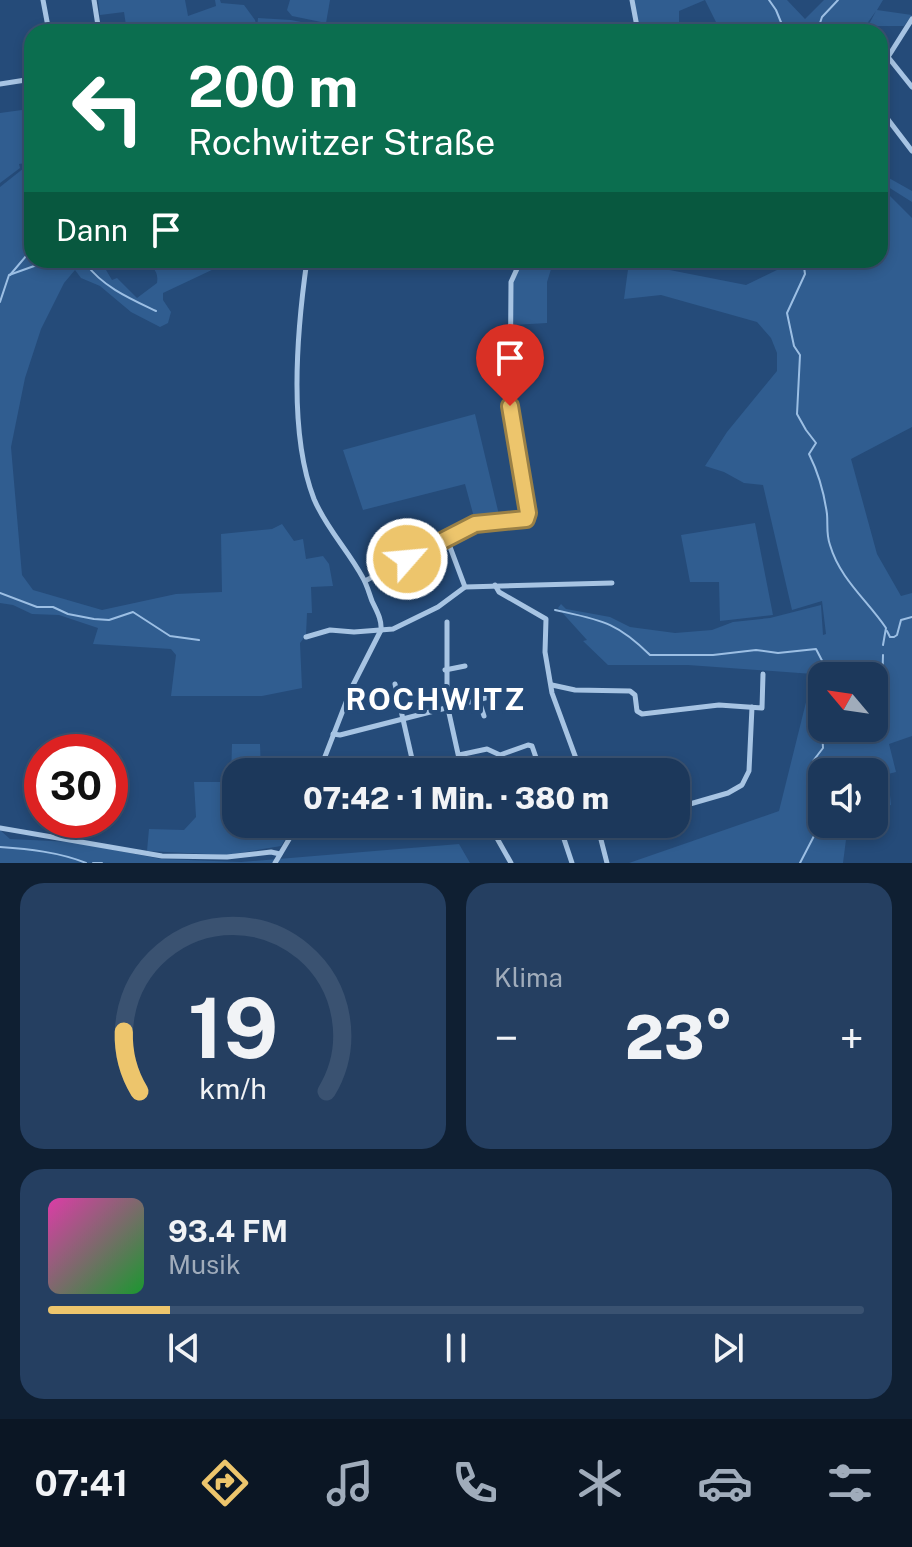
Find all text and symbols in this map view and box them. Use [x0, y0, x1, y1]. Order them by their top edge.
text: 200 m [188, 54, 358, 120]
icon: left [56, 56, 160, 160]
text: Rochwitzer Straße [188, 121, 495, 163]
icon: arrive [144, 208, 188, 252]
text: Dann [56, 212, 128, 248]
pin [476, 324, 544, 406]
icon: arrive [488, 336, 532, 380]
position arrow [365, 517, 449, 601]
north arrow [808, 662, 888, 742]
map controls [808, 662, 888, 838]
district label: ROCHWITZ [346, 681, 526, 717]
speed limit sign: 30 [24, 734, 128, 838]
button: sound [808, 758, 888, 838]
text: 07:42 · 1 Min. · 380 m [303, 780, 609, 816]
text: Klima [494, 962, 563, 993]
text: 19 [188, 979, 278, 1077]
text: 23° [625, 1002, 733, 1073]
text: − [494, 1012, 518, 1064]
text: + [840, 1012, 864, 1064]
text: km/h [199, 1072, 267, 1105]
text: 93.4 FM [168, 1213, 288, 1249]
text: Musik [168, 1249, 240, 1280]
icon: previous [162, 1326, 206, 1370]
icon: pause [434, 1326, 478, 1370]
icon: next [706, 1326, 750, 1370]
icon: directions [197, 1455, 253, 1511]
icon: music [322, 1455, 378, 1511]
icon: phone [447, 1455, 503, 1511]
icon: climate [572, 1455, 628, 1511]
icon: car [697, 1455, 753, 1511]
icon: filters [822, 1455, 878, 1511]
text: 07:41 [34, 1462, 128, 1504]

